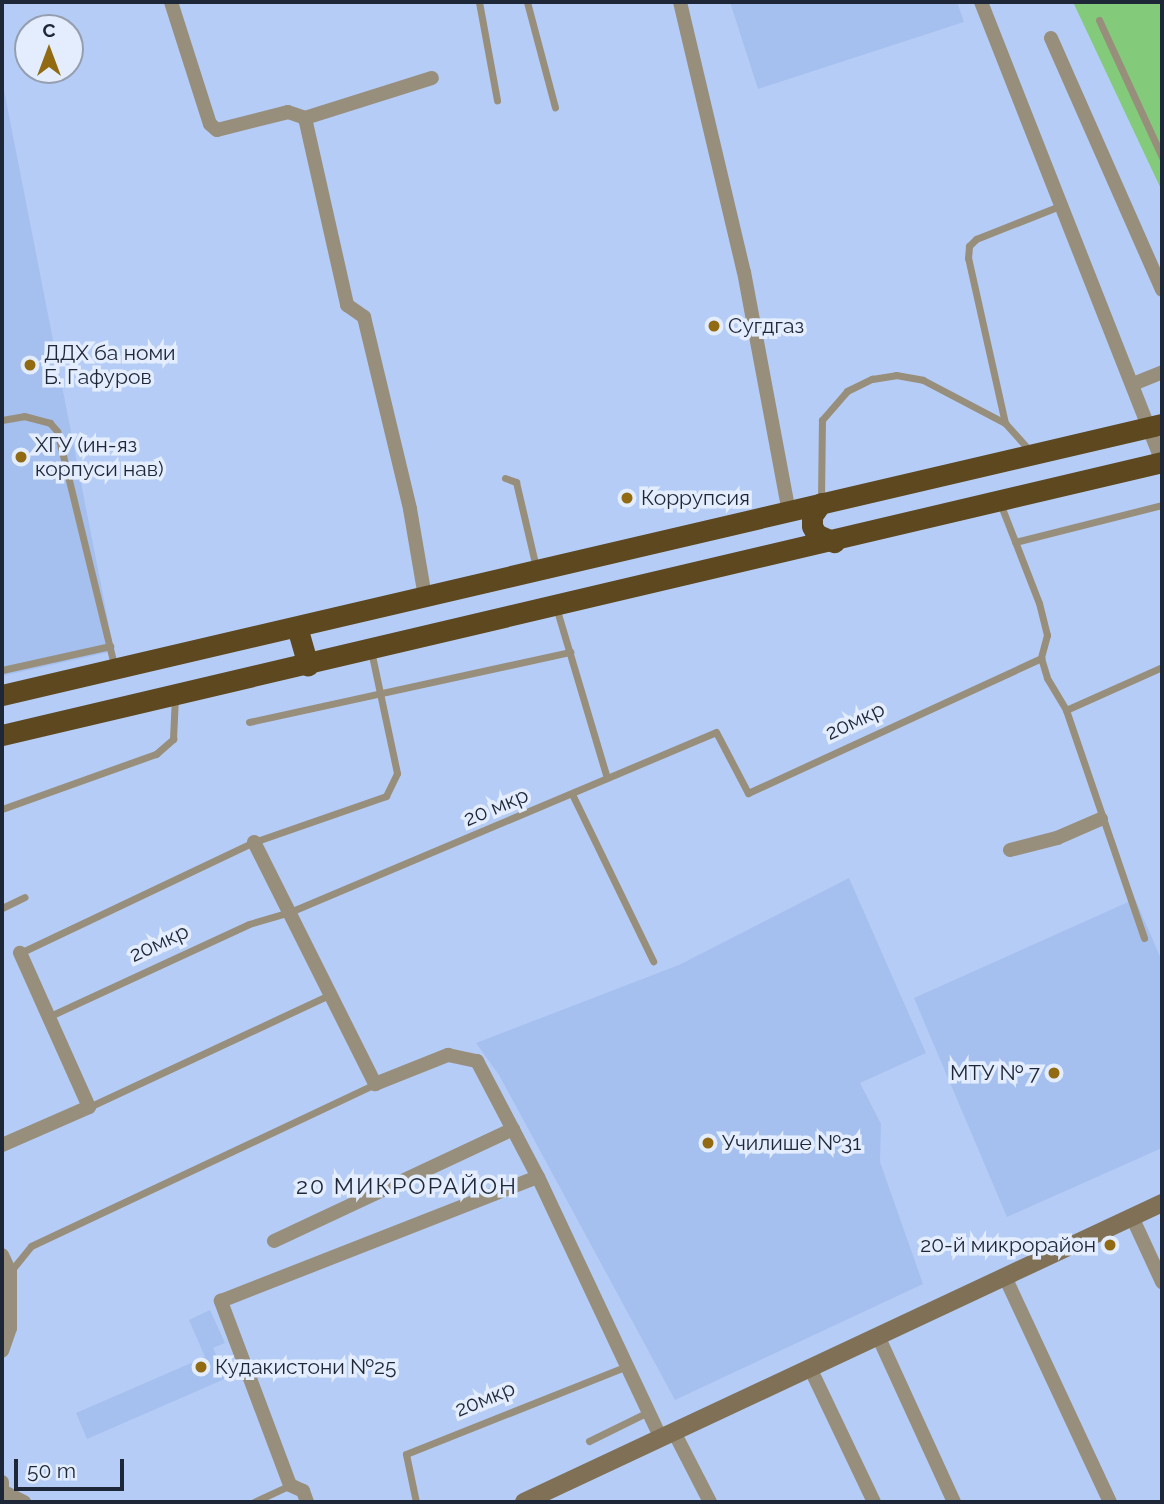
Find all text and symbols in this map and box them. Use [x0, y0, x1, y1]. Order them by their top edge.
north arrow [14, 14, 84, 84]
text: С [42, 19, 56, 41]
place label: Сугдгаз [728, 313, 804, 339]
marker: Сугдгаз [706, 318, 722, 334]
place label: ДДХ ба номи Б. Гафуров [44, 340, 176, 390]
marker: ДДХ ба номи Б. Гафуров [22, 357, 38, 373]
place label: ХГУ (ин-яз корпуси нав) [35, 432, 164, 482]
marker: ХГУ (ин-яз корпуси нав) [13, 449, 29, 465]
place label: Коррупсия [641, 485, 750, 511]
marker: Коррупсия [619, 490, 635, 506]
street label: 20мкр [821, 696, 889, 746]
street label: 20 мкр [460, 782, 532, 832]
street label: 20мкр [125, 918, 193, 968]
place label: МТУ № 7 [950, 1060, 1040, 1086]
marker: МТУ № 7 [1046, 1065, 1062, 1081]
place label: Училише №31 [722, 1130, 861, 1156]
marker: Училише №31 [700, 1135, 716, 1151]
district label: 20 МИКРОРАЙОН [298, 1172, 516, 1200]
place label: 20-й микрорайон [920, 1232, 1096, 1258]
marker: 20-й микрорайон [1102, 1237, 1118, 1253]
place label: Кудакистони №25 [215, 1354, 396, 1380]
marker: Кудакистони №25 [193, 1359, 209, 1375]
street label: 20мкр [451, 1376, 519, 1422]
scale bar [18, 1444, 128, 1488]
text: 50 m [27, 1458, 76, 1483]

